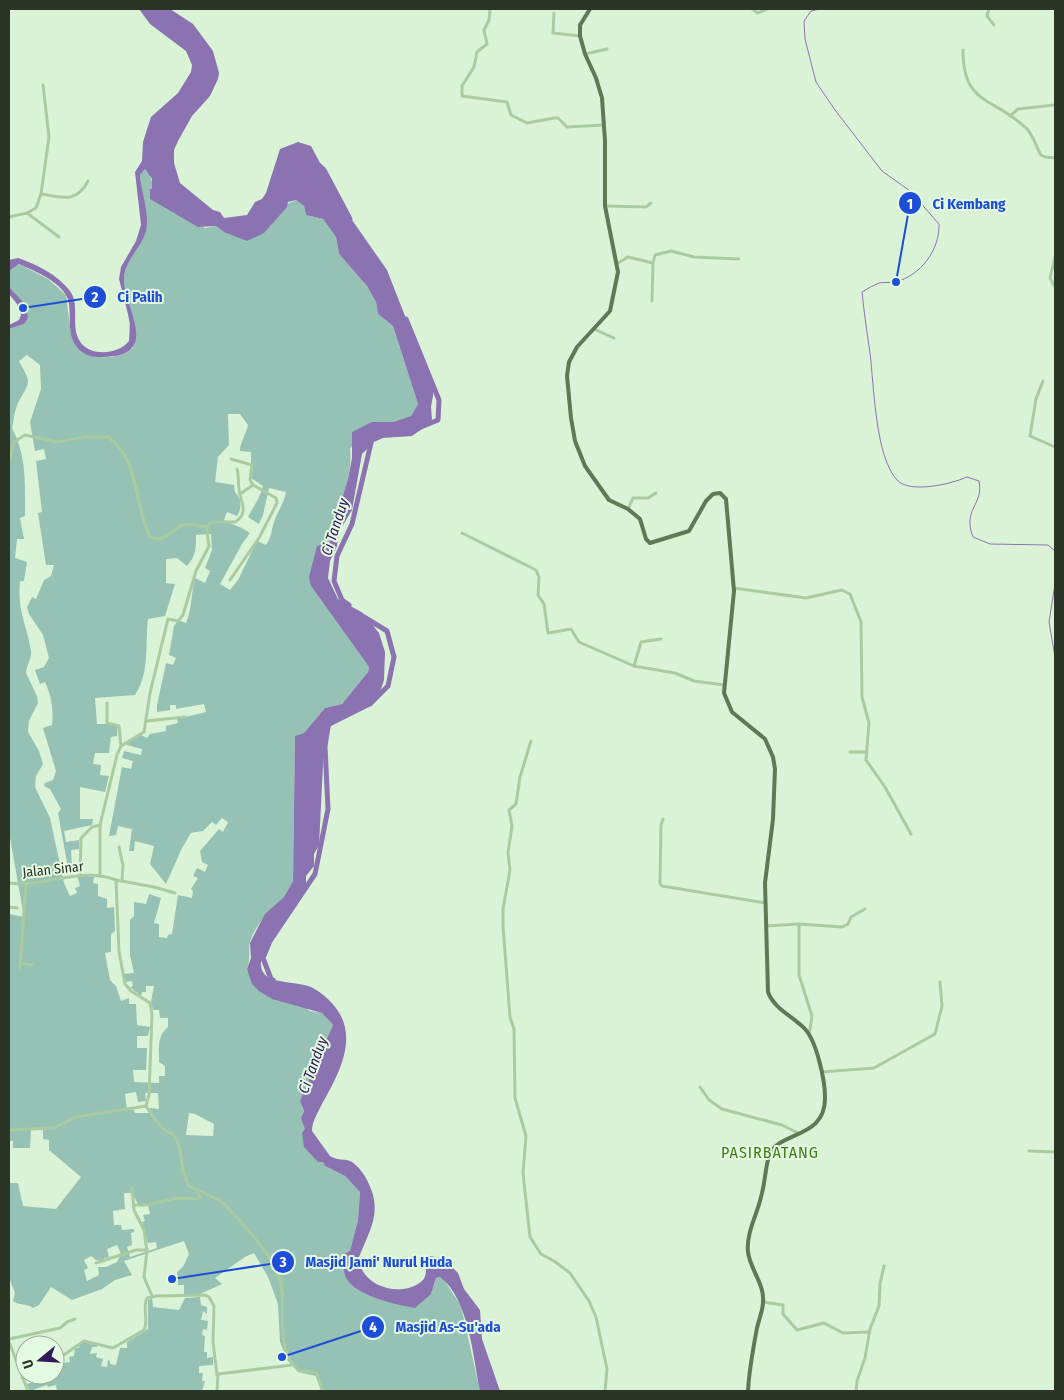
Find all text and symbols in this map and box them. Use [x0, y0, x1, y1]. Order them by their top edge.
callout: Ci Kembang [897, 188, 1015, 218]
text: 1 [907, 195, 913, 213]
text: Ci Kembang [932, 195, 1006, 213]
callout: Ci Palih [82, 282, 173, 312]
text: 2 [91, 288, 99, 306]
text: Ci Palih [117, 288, 163, 306]
water label: Ci Tanduy [317, 495, 353, 558]
street label: Jalan Sinar [22, 858, 85, 881]
water label: Ci Tanduy [294, 1033, 332, 1096]
district label: PASIRBATANG [721, 1143, 819, 1162]
callout: Masjid Jami' Nurul Huda [271, 1247, 463, 1277]
text: 3 [278, 1253, 287, 1271]
text: Masjid Jami' Nurul Huda [305, 1253, 453, 1271]
callout: Masjid As-Su'ada [360, 1312, 511, 1342]
text: 4 [369, 1318, 377, 1336]
text: Masjid As-Su'ada [395, 1318, 501, 1336]
north arrow [15, 1335, 65, 1385]
text: U [19, 1357, 37, 1370]

